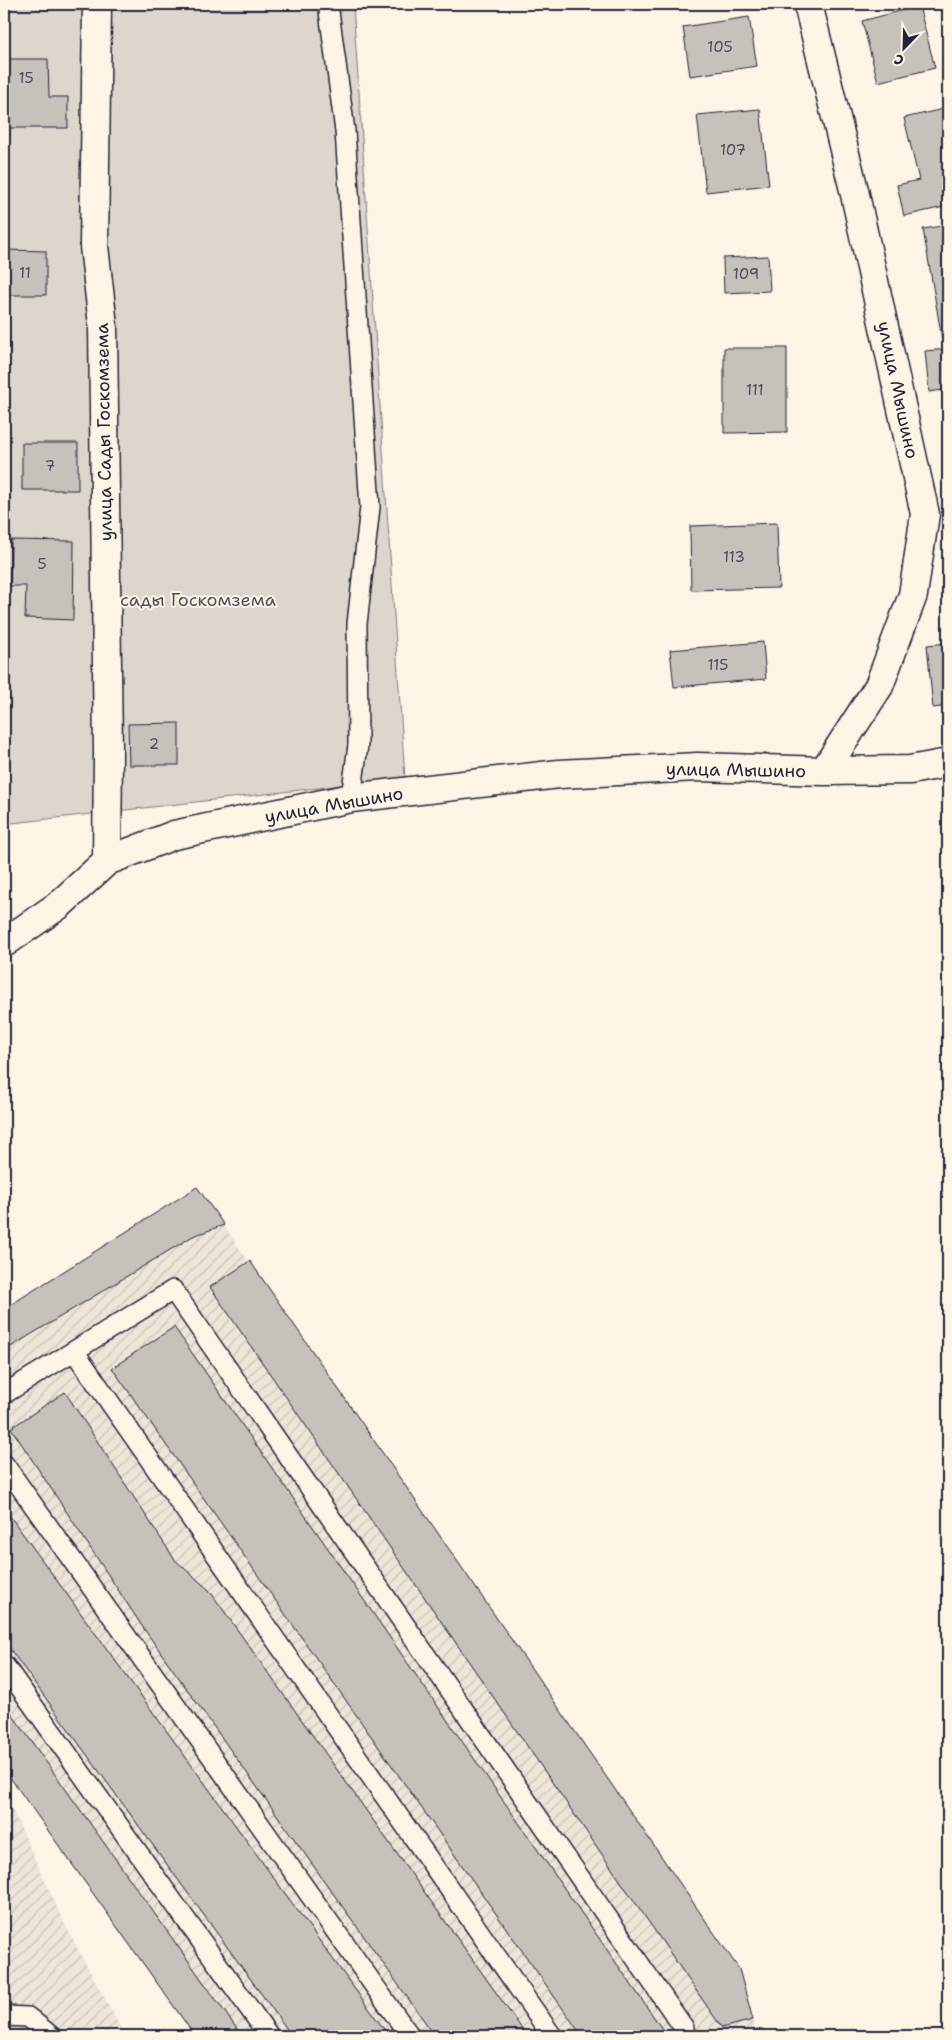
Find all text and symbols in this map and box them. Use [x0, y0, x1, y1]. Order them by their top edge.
north arrow [880, 22, 930, 72]
house number: 105 [707, 37, 733, 57]
text: С [891, 50, 906, 70]
house number: 15 [18, 68, 34, 88]
house number: 107 [720, 140, 746, 160]
house number: 11 [19, 263, 31, 283]
house number: 109 [733, 264, 759, 284]
street label: улица Мышино [872, 319, 924, 461]
street label: улица Сады Госкомзема [90, 323, 118, 541]
house number: 111 [746, 380, 764, 400]
house number: 7 [45, 456, 55, 476]
house number: 113 [723, 547, 745, 567]
house number: 5 [37, 554, 47, 574]
park label: сады Госкомзема [120, 588, 276, 612]
house number: 115 [708, 655, 728, 675]
house number: 2 [149, 734, 159, 754]
street label: улица Мышино [666, 757, 806, 783]
street label: улица Мышино [263, 781, 405, 829]

